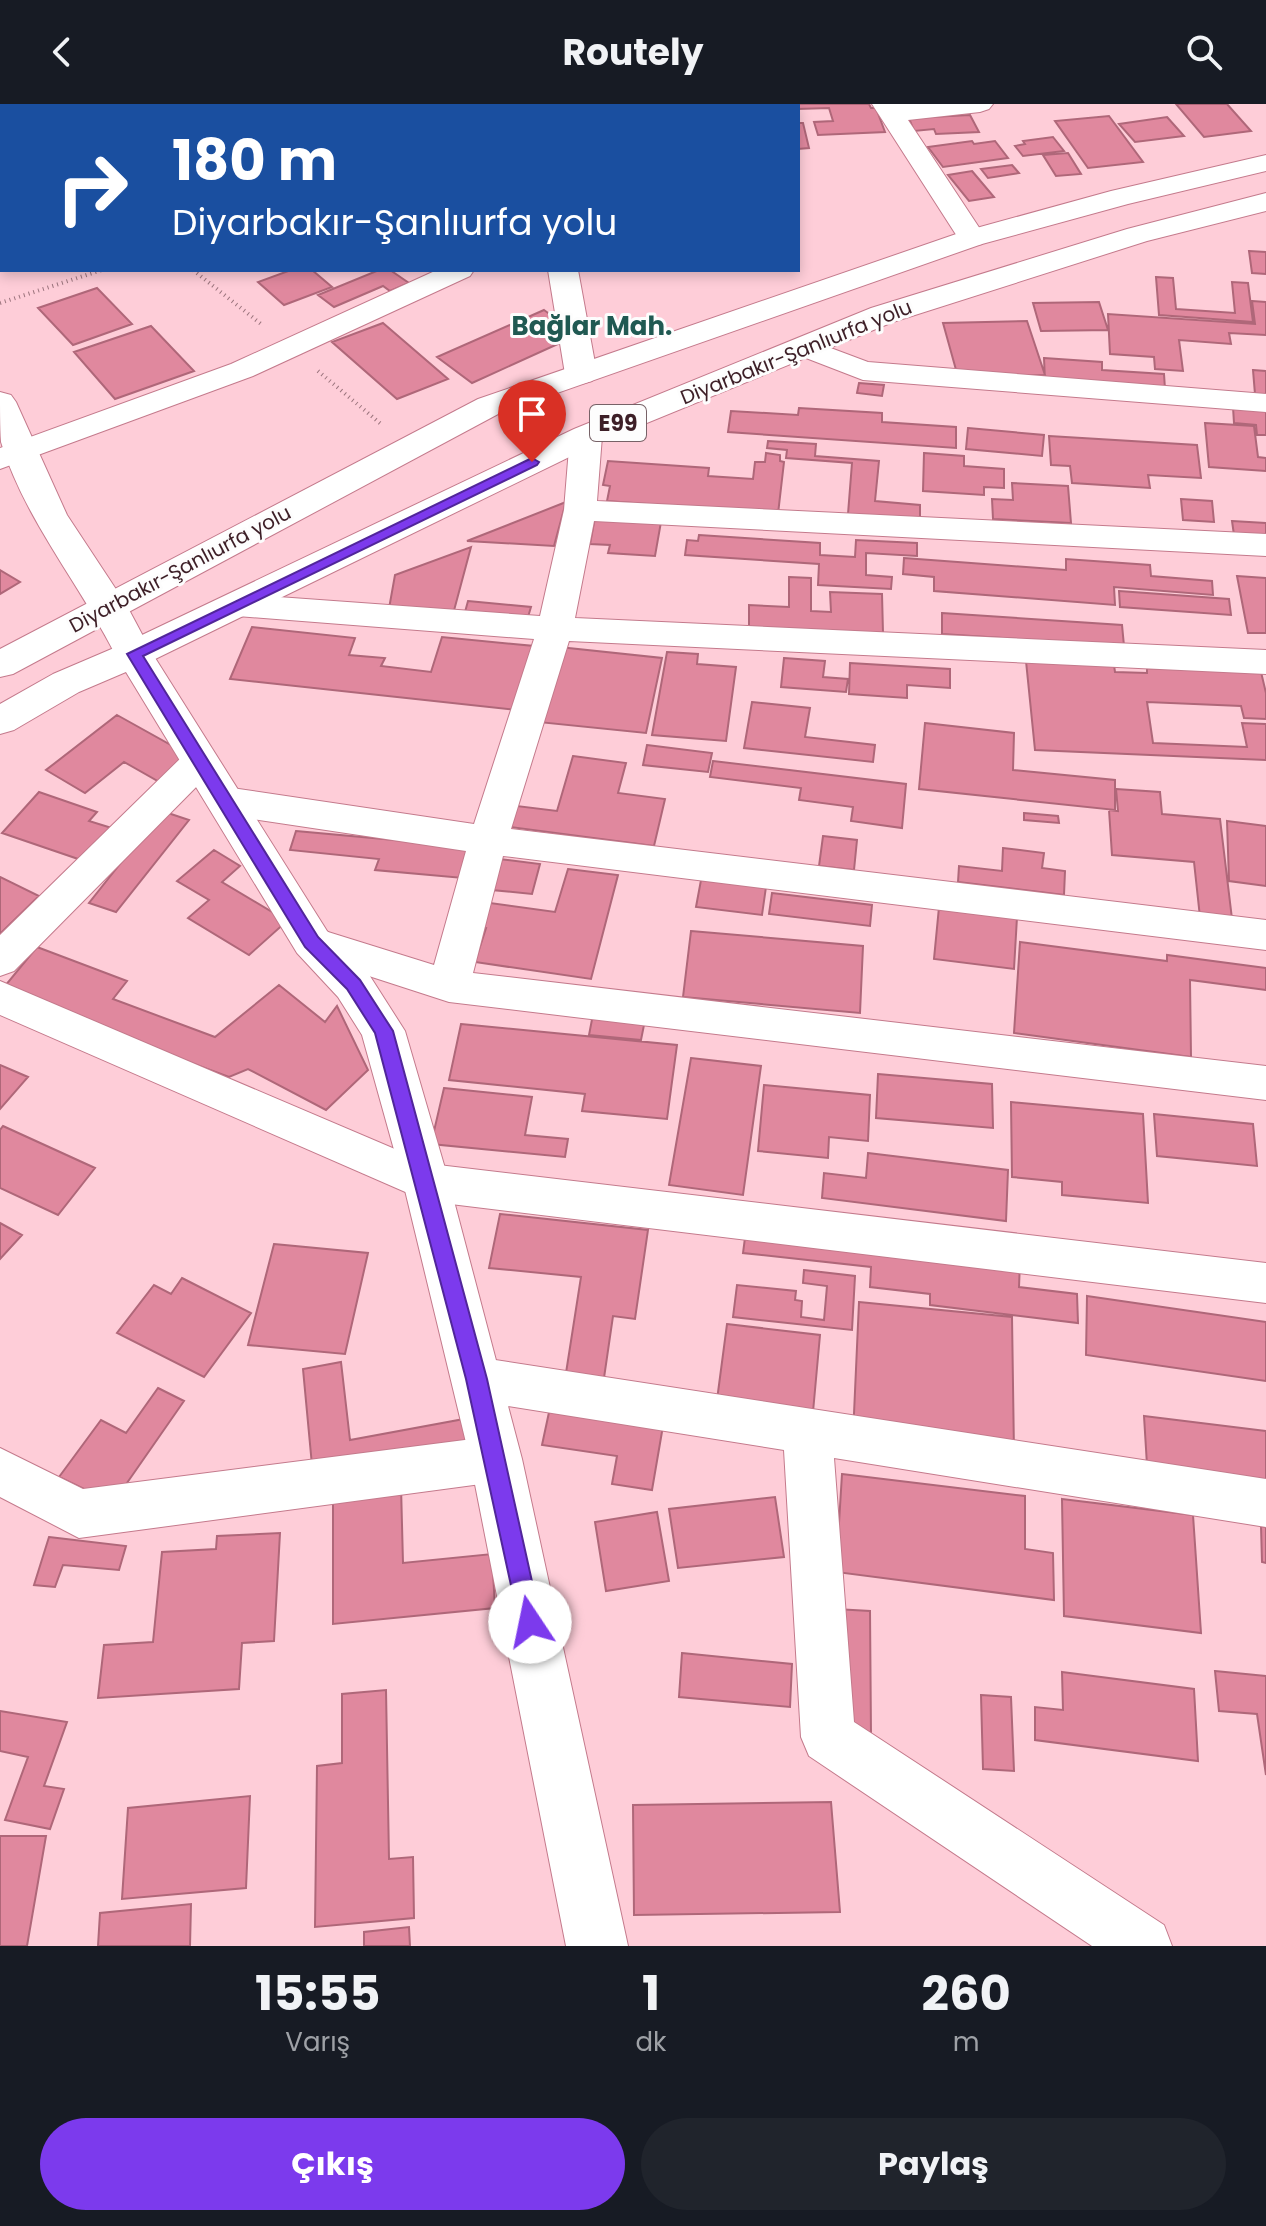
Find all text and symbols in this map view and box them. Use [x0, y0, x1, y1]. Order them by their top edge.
text: Routely [563, 27, 703, 78]
icon: back [40, 30, 84, 74]
icon: search [1182, 30, 1226, 74]
text: 180 m [172, 121, 337, 200]
icon: right [40, 136, 144, 240]
text: Diyarbakır-Şanlıurfa yolu [172, 197, 617, 248]
street label: Diyarbakır-Şanlıurfa yolu [676, 293, 916, 411]
district label: Bağlar Mah. [512, 308, 672, 344]
pin [498, 380, 566, 462]
icon: arrive [510, 392, 554, 436]
road number: E99 [590, 405, 646, 441]
street label: Diyarbakır-Şanlıurfa yolu [64, 499, 296, 639]
position arrow [488, 1580, 572, 1664]
text: 15:55 [255, 1960, 380, 2027]
text: 1 [642, 1960, 660, 2027]
text: 260 [922, 1960, 1011, 2027]
text: Varış [285, 2024, 350, 2060]
text: dk [636, 2024, 666, 2060]
text: m [953, 2024, 980, 2060]
button: Çıkış [40, 2118, 625, 2210]
button: Paylaş [641, 2118, 1226, 2210]

